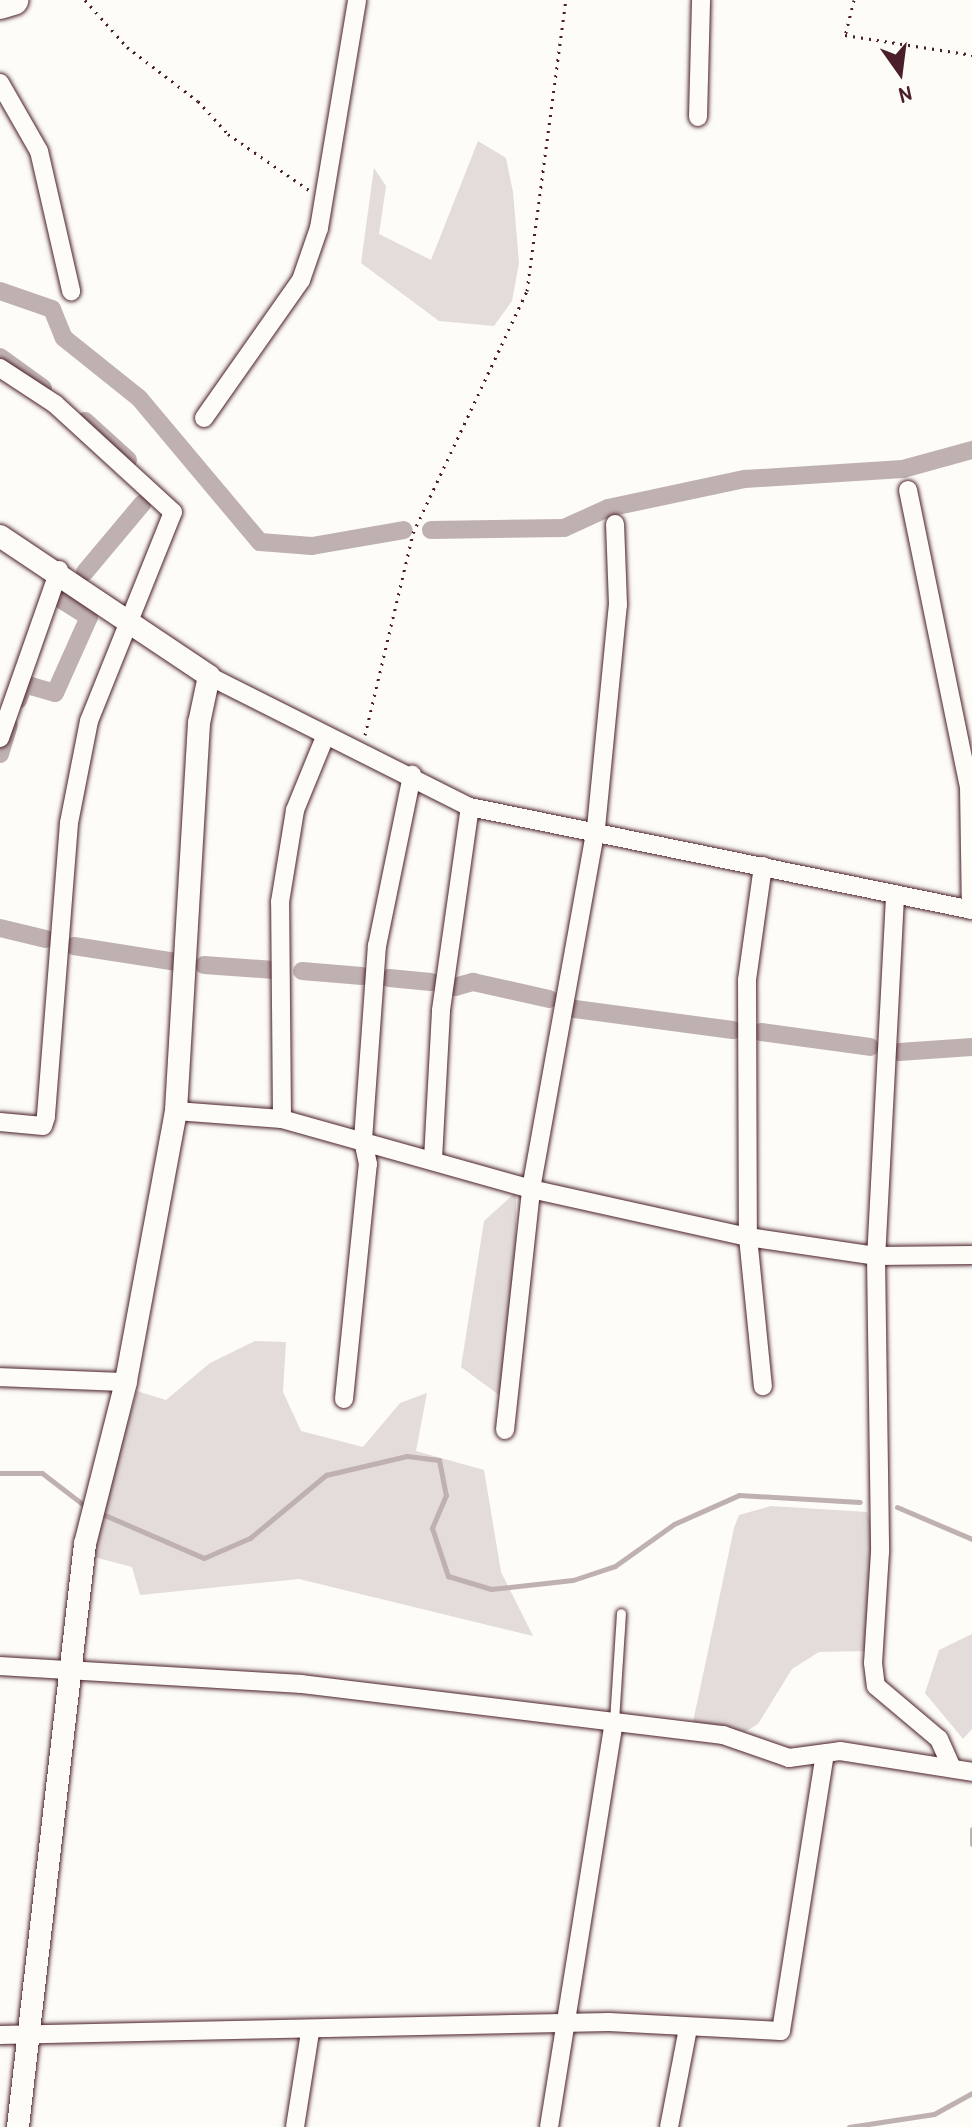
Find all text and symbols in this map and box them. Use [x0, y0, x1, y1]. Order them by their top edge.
north arrow [860, 32, 940, 112]
text: N [896, 79, 915, 111]

